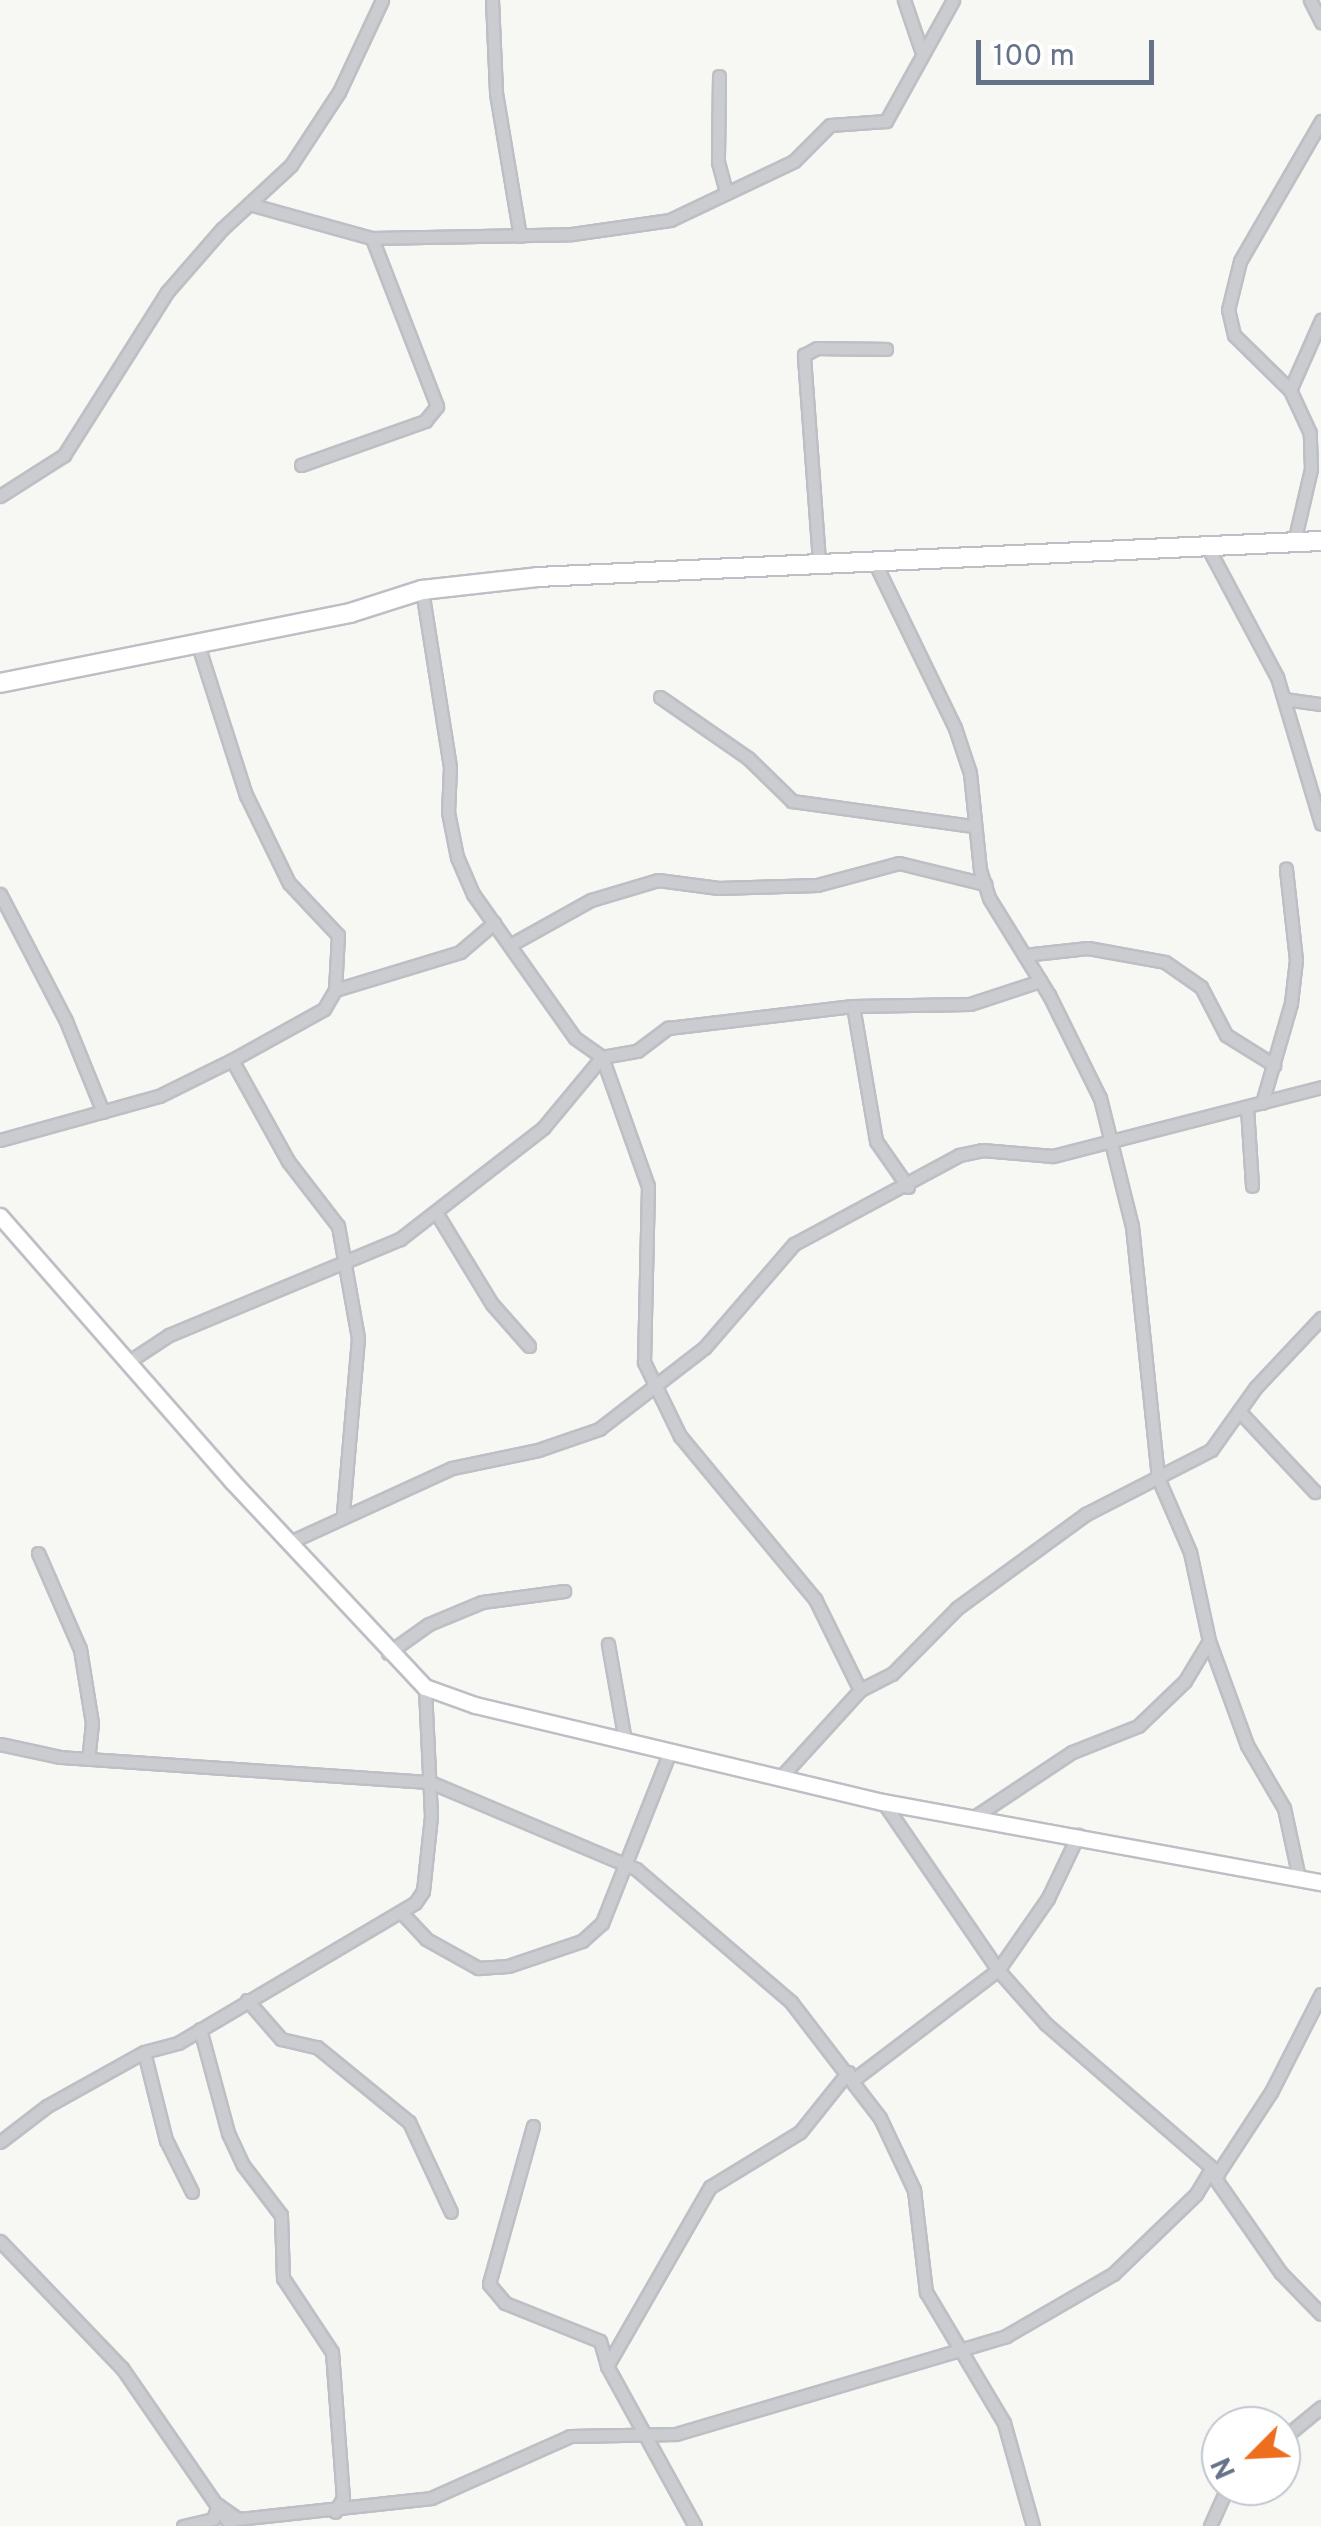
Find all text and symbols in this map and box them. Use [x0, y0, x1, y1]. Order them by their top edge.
scale bar [981, 20, 1158, 82]
text: 100 m [993, 39, 1075, 76]
north arrow [1201, 2406, 1301, 2506]
text: N [1205, 2451, 1246, 2484]

